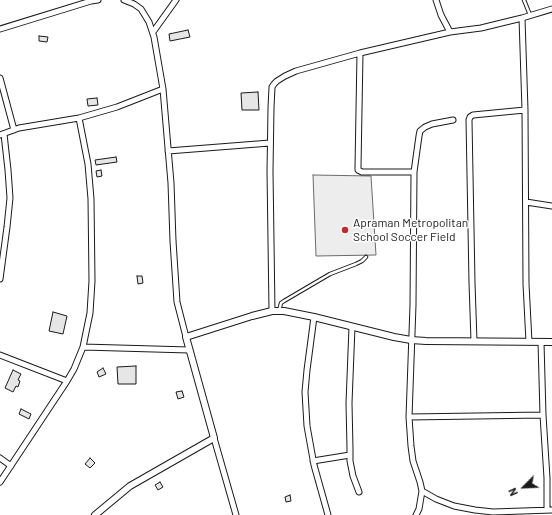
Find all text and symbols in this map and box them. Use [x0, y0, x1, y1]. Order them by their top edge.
place label: Apraman Metropolitan School Soccer Field [353, 216, 468, 244]
marker: Apraman Metropolitan School Soccer Field [340, 225, 350, 235]
north arrow [504, 467, 544, 507]
text: N [505, 486, 520, 498]

